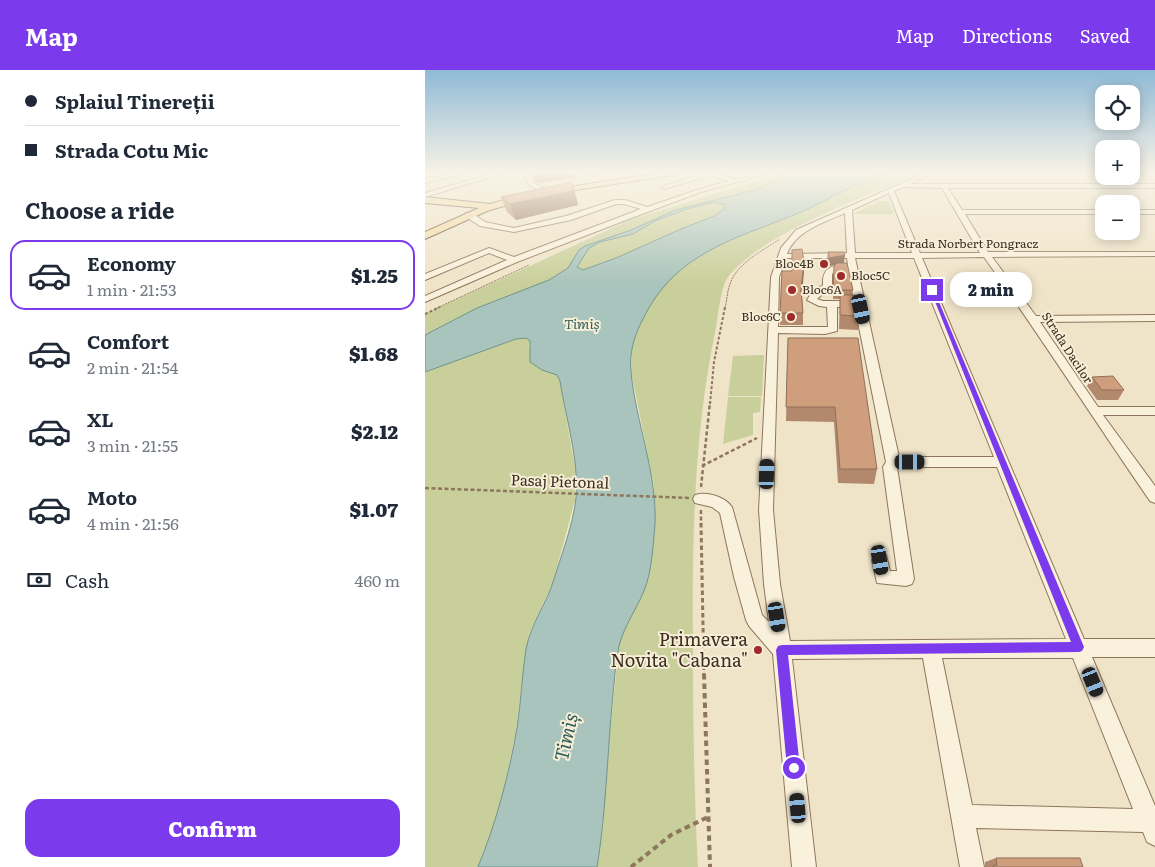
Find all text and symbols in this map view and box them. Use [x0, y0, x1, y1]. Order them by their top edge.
text: Map [25, 18, 78, 53]
text: Map [896, 22, 934, 49]
text: Directions [962, 22, 1052, 49]
text: Saved [1080, 22, 1130, 49]
map controls [1095, 85, 1140, 240]
button: locate [1095, 85, 1140, 130]
text: Splaiul Tinereții [55, 87, 215, 115]
text: Strada Cotu Mic [55, 136, 208, 164]
button: + [1095, 140, 1140, 185]
text: Choose a ride [25, 193, 174, 226]
button: − [1095, 195, 1140, 240]
street label: Strada Norbert Pongracz [898, 234, 1039, 252]
text: Economy [87, 249, 176, 277]
icon: car [27, 253, 72, 298]
place label: Bloc4B [775, 254, 814, 272]
marker: Bloc4B [818, 258, 830, 270]
text: $1.25 [351, 261, 398, 289]
place label: Bloc5C [851, 266, 890, 284]
marker: Bloc5C [835, 270, 847, 282]
callout: 2 min [949, 272, 1032, 308]
text: 1 min · 21:53 [87, 277, 177, 301]
text: 2 min [968, 277, 1014, 301]
route end [921, 279, 943, 301]
place label: Bloc6A [802, 280, 842, 298]
marker: Bloc6A [786, 284, 798, 296]
car [850, 293, 871, 325]
place label: Bloc6C [741, 307, 781, 325]
street label: Strada Dacilor [1038, 308, 1098, 387]
marker: Bloc6C [785, 311, 797, 323]
water label: Timiș [564, 313, 600, 333]
text: Comfort [87, 327, 169, 355]
icon: car [27, 331, 72, 376]
text: $1.68 [349, 339, 398, 367]
text: 2 min · 21:54 [87, 355, 178, 379]
text: XL [87, 405, 114, 433]
icon: car [27, 409, 72, 454]
text: $2.12 [351, 417, 398, 445]
text: 3 min · 21:55 [87, 433, 178, 457]
car [895, 455, 925, 470]
car [758, 459, 775, 489]
street label: Pasaj Pietonal [510, 467, 610, 494]
text: Moto [87, 483, 137, 511]
icon: car [27, 487, 72, 532]
text: $1.07 [350, 495, 398, 523]
text: 4 min · 21:56 [87, 511, 179, 535]
car [870, 544, 889, 576]
icon: cash [25, 566, 53, 594]
text: Cash [65, 566, 109, 594]
text: 460 m [355, 568, 400, 592]
car [767, 601, 786, 633]
place label: Primavera Novita "Cabana" [611, 625, 748, 673]
marker: Primavera Novita "Cabana" [752, 644, 764, 656]
car [1080, 665, 1105, 699]
water label: Timiș [546, 710, 584, 763]
route start [783, 757, 805, 779]
car [789, 792, 806, 824]
button: Confirm [25, 799, 400, 857]

